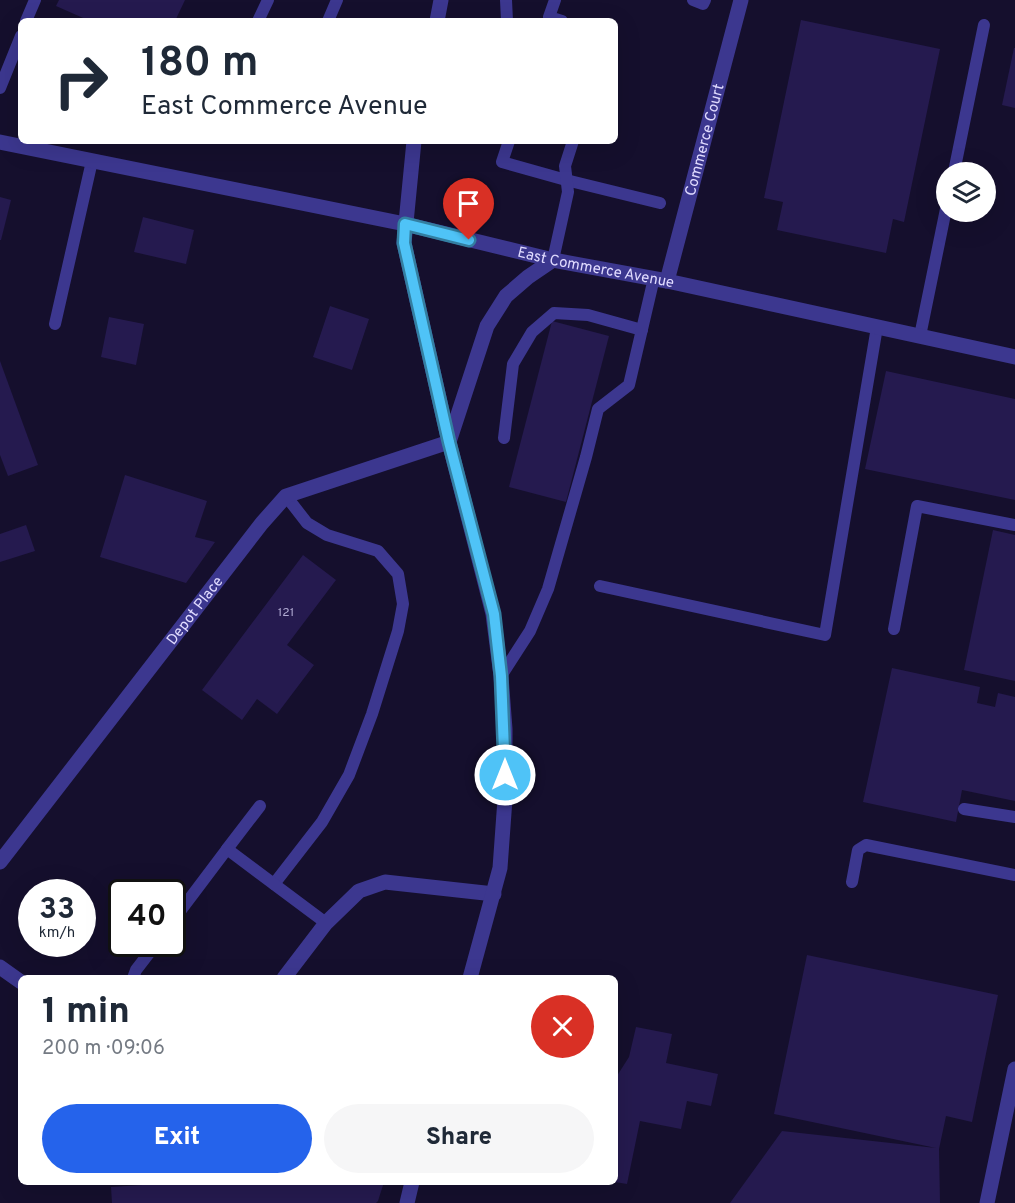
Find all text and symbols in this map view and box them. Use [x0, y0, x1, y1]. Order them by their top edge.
text: 180 m [141, 38, 258, 91]
icon: right [42, 42, 120, 120]
street label: Commerce Court [682, 82, 730, 198]
text: East Commerce Avenue [141, 90, 428, 124]
map controls [936, 162, 996, 222]
button: layers [936, 162, 996, 222]
pin [443, 178, 494, 240]
icon: arrive [452, 187, 485, 220]
street label: East Commerce Avenue [515, 244, 676, 293]
street label: Depot Place [163, 573, 228, 649]
house number: 121 [278, 605, 294, 621]
position arrow [473, 743, 537, 807]
speed limit sign: 40 [108, 879, 186, 957]
text: 33 [39, 892, 75, 929]
text: km/h [39, 924, 75, 943]
text: 1 min [42, 990, 130, 1036]
button: close [531, 995, 594, 1058]
text: 200 m · 09:06 [42, 1036, 165, 1062]
button: Exit [42, 1104, 312, 1173]
button: Share [324, 1104, 594, 1173]

